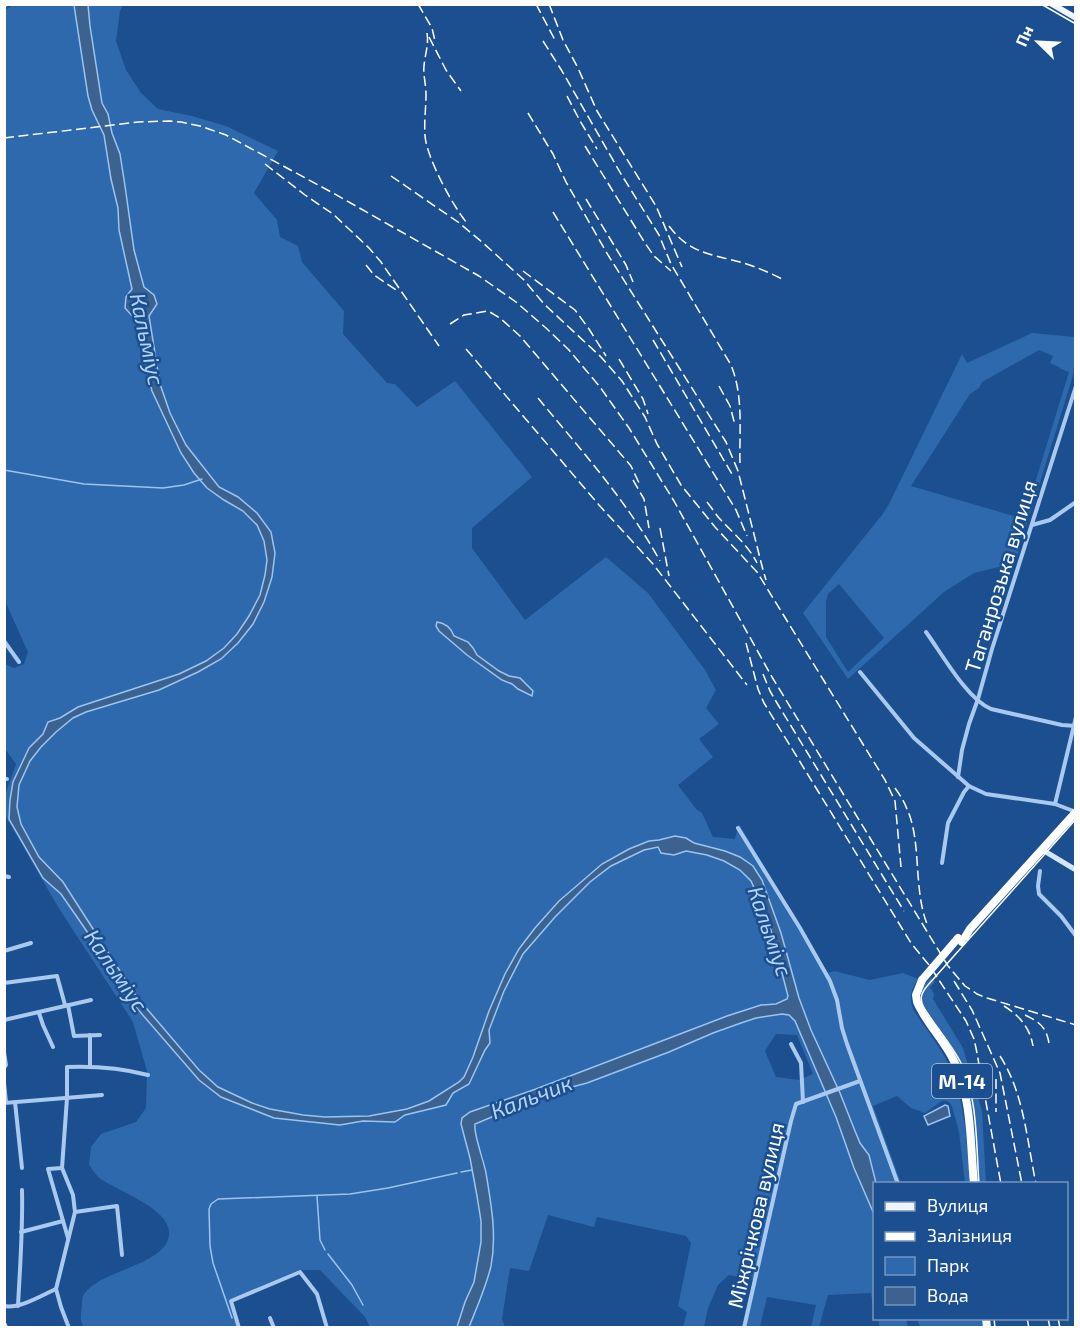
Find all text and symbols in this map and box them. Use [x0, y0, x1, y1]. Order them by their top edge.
north arrow [1008, 12, 1068, 72]
text: Пн [1011, 22, 1037, 49]
water label: Кальміус [126, 290, 171, 388]
street label: Таганрозька вулиця [959, 477, 1042, 676]
water label: Кальміус [743, 882, 799, 980]
water label: Кальміус [80, 924, 154, 1016]
road number: М-14 [932, 1064, 992, 1098]
water label: Кальчик [487, 1069, 576, 1123]
street label: Міжрічкова вулиця [721, 1120, 790, 1311]
legend [873, 1182, 1068, 1320]
text: Вулиця [927, 1194, 988, 1216]
text: Залізниця [927, 1224, 1012, 1246]
text: Парк [927, 1254, 969, 1276]
text: Вода [927, 1284, 969, 1306]

